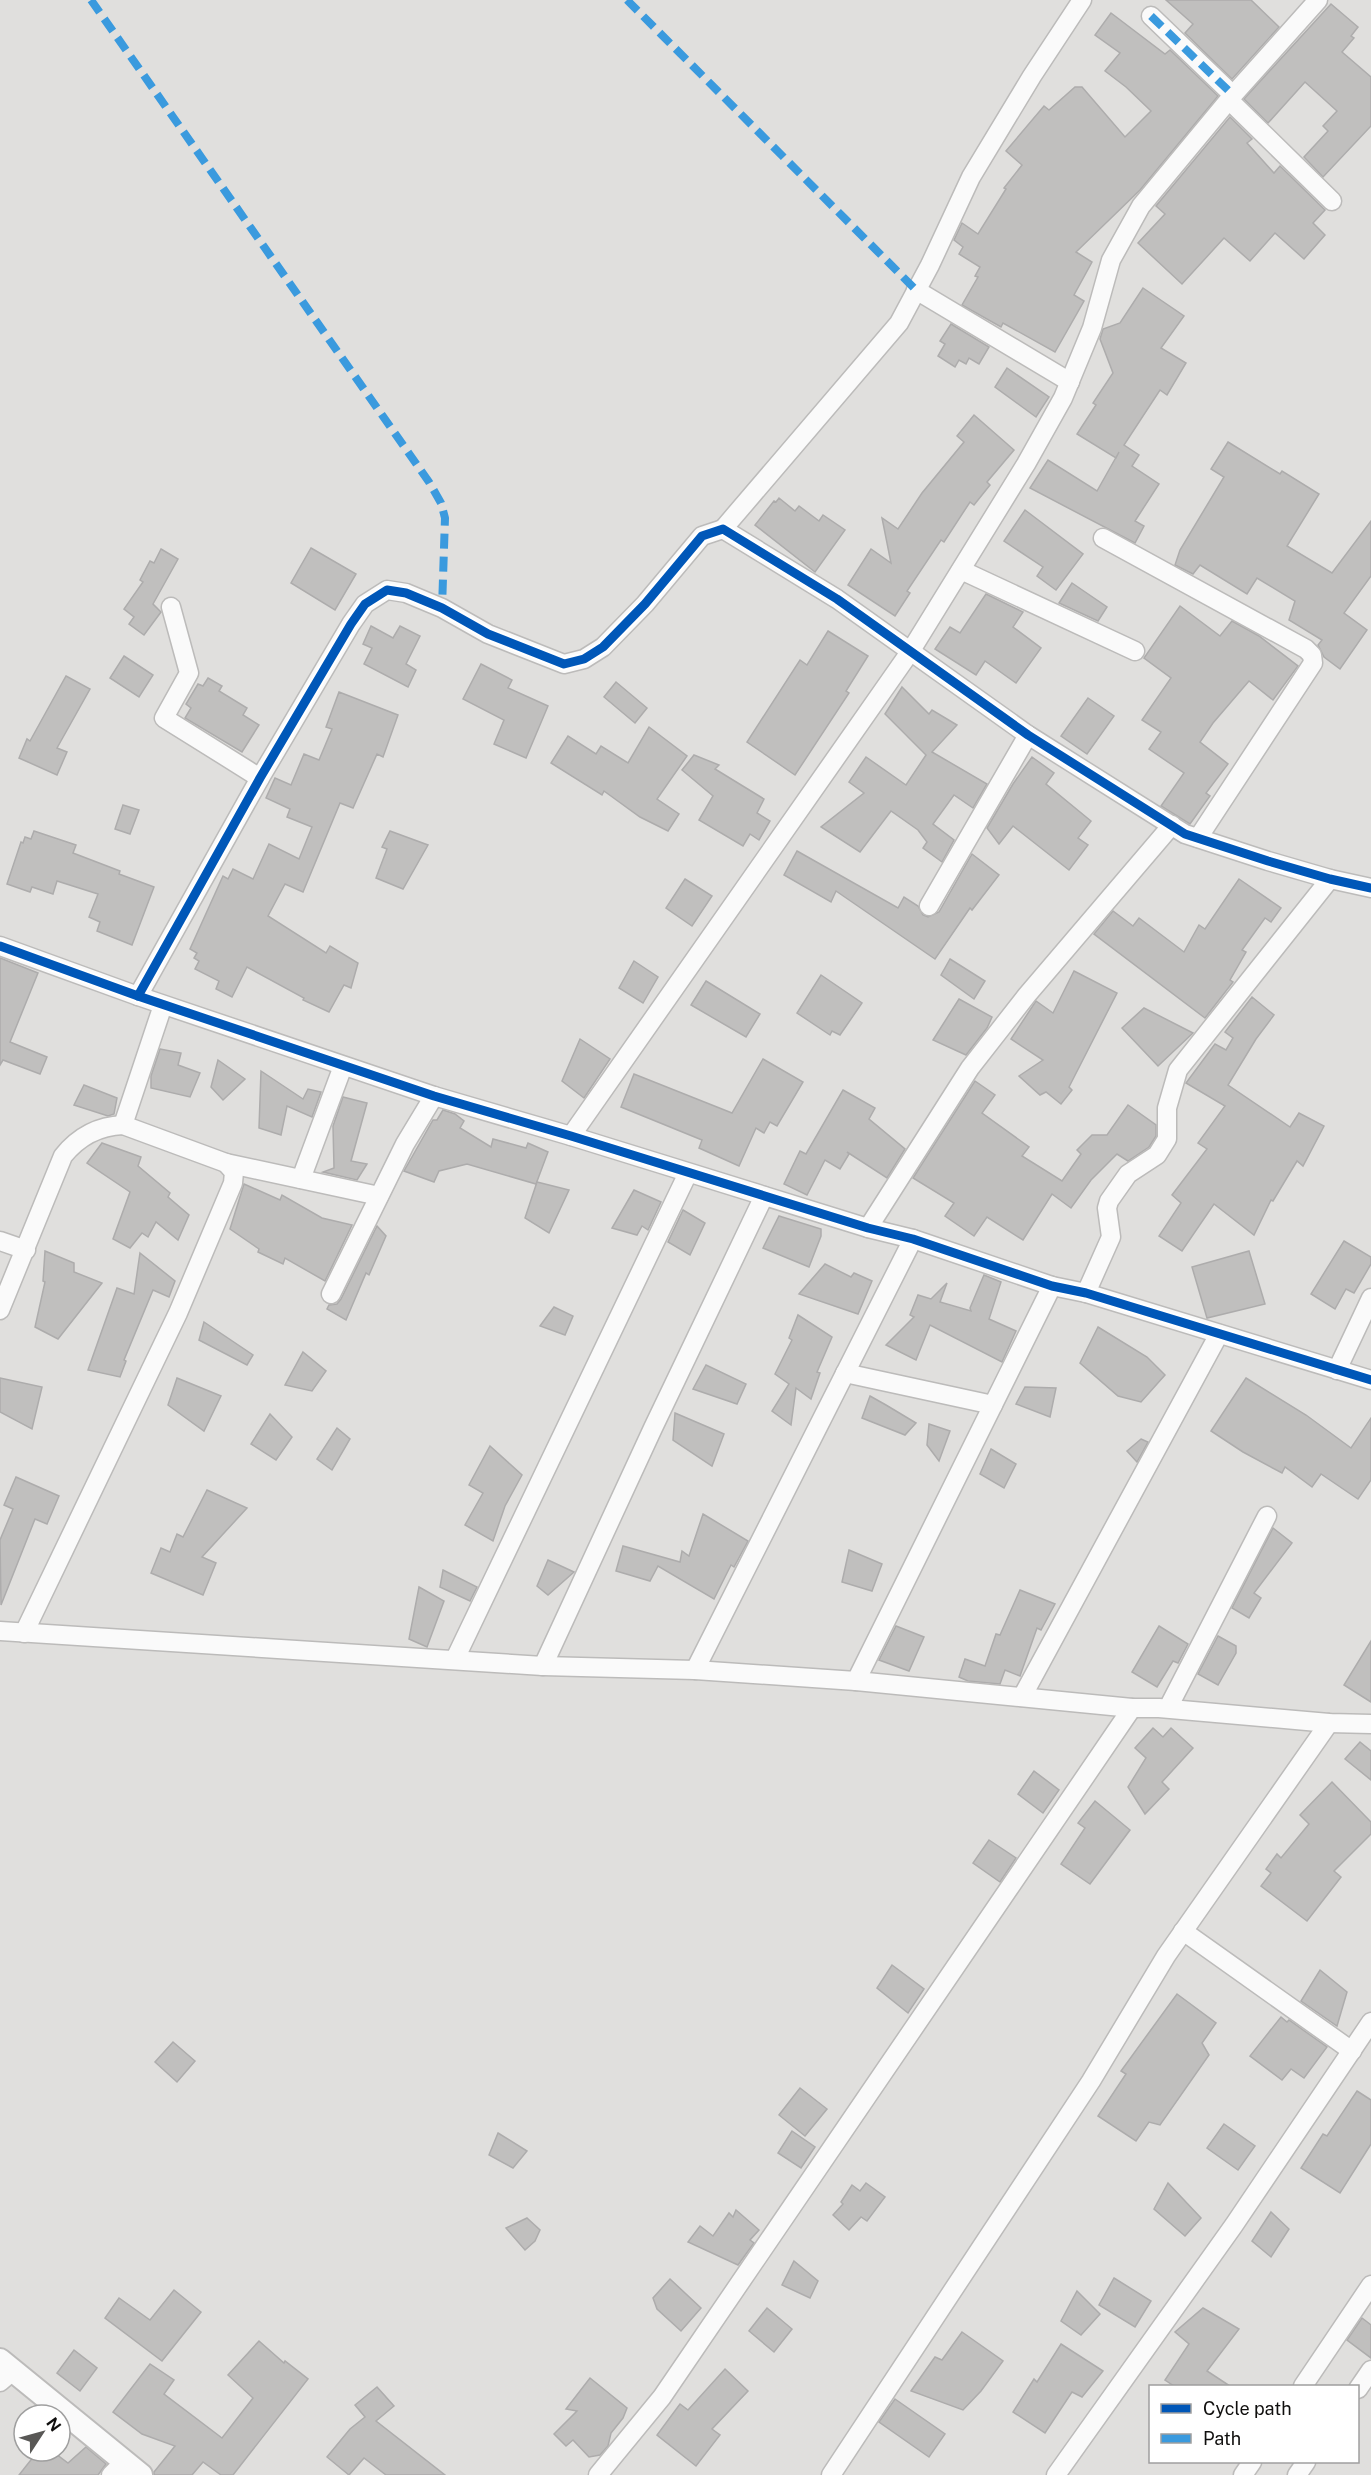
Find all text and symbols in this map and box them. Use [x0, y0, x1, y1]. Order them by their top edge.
legend [1149, 2385, 1359, 2463]
text: Cycle path [1203, 2398, 1292, 2419]
north arrow [12, 2403, 72, 2463]
text: N [42, 2414, 65, 2435]
text: Path [1203, 2428, 1241, 2449]

